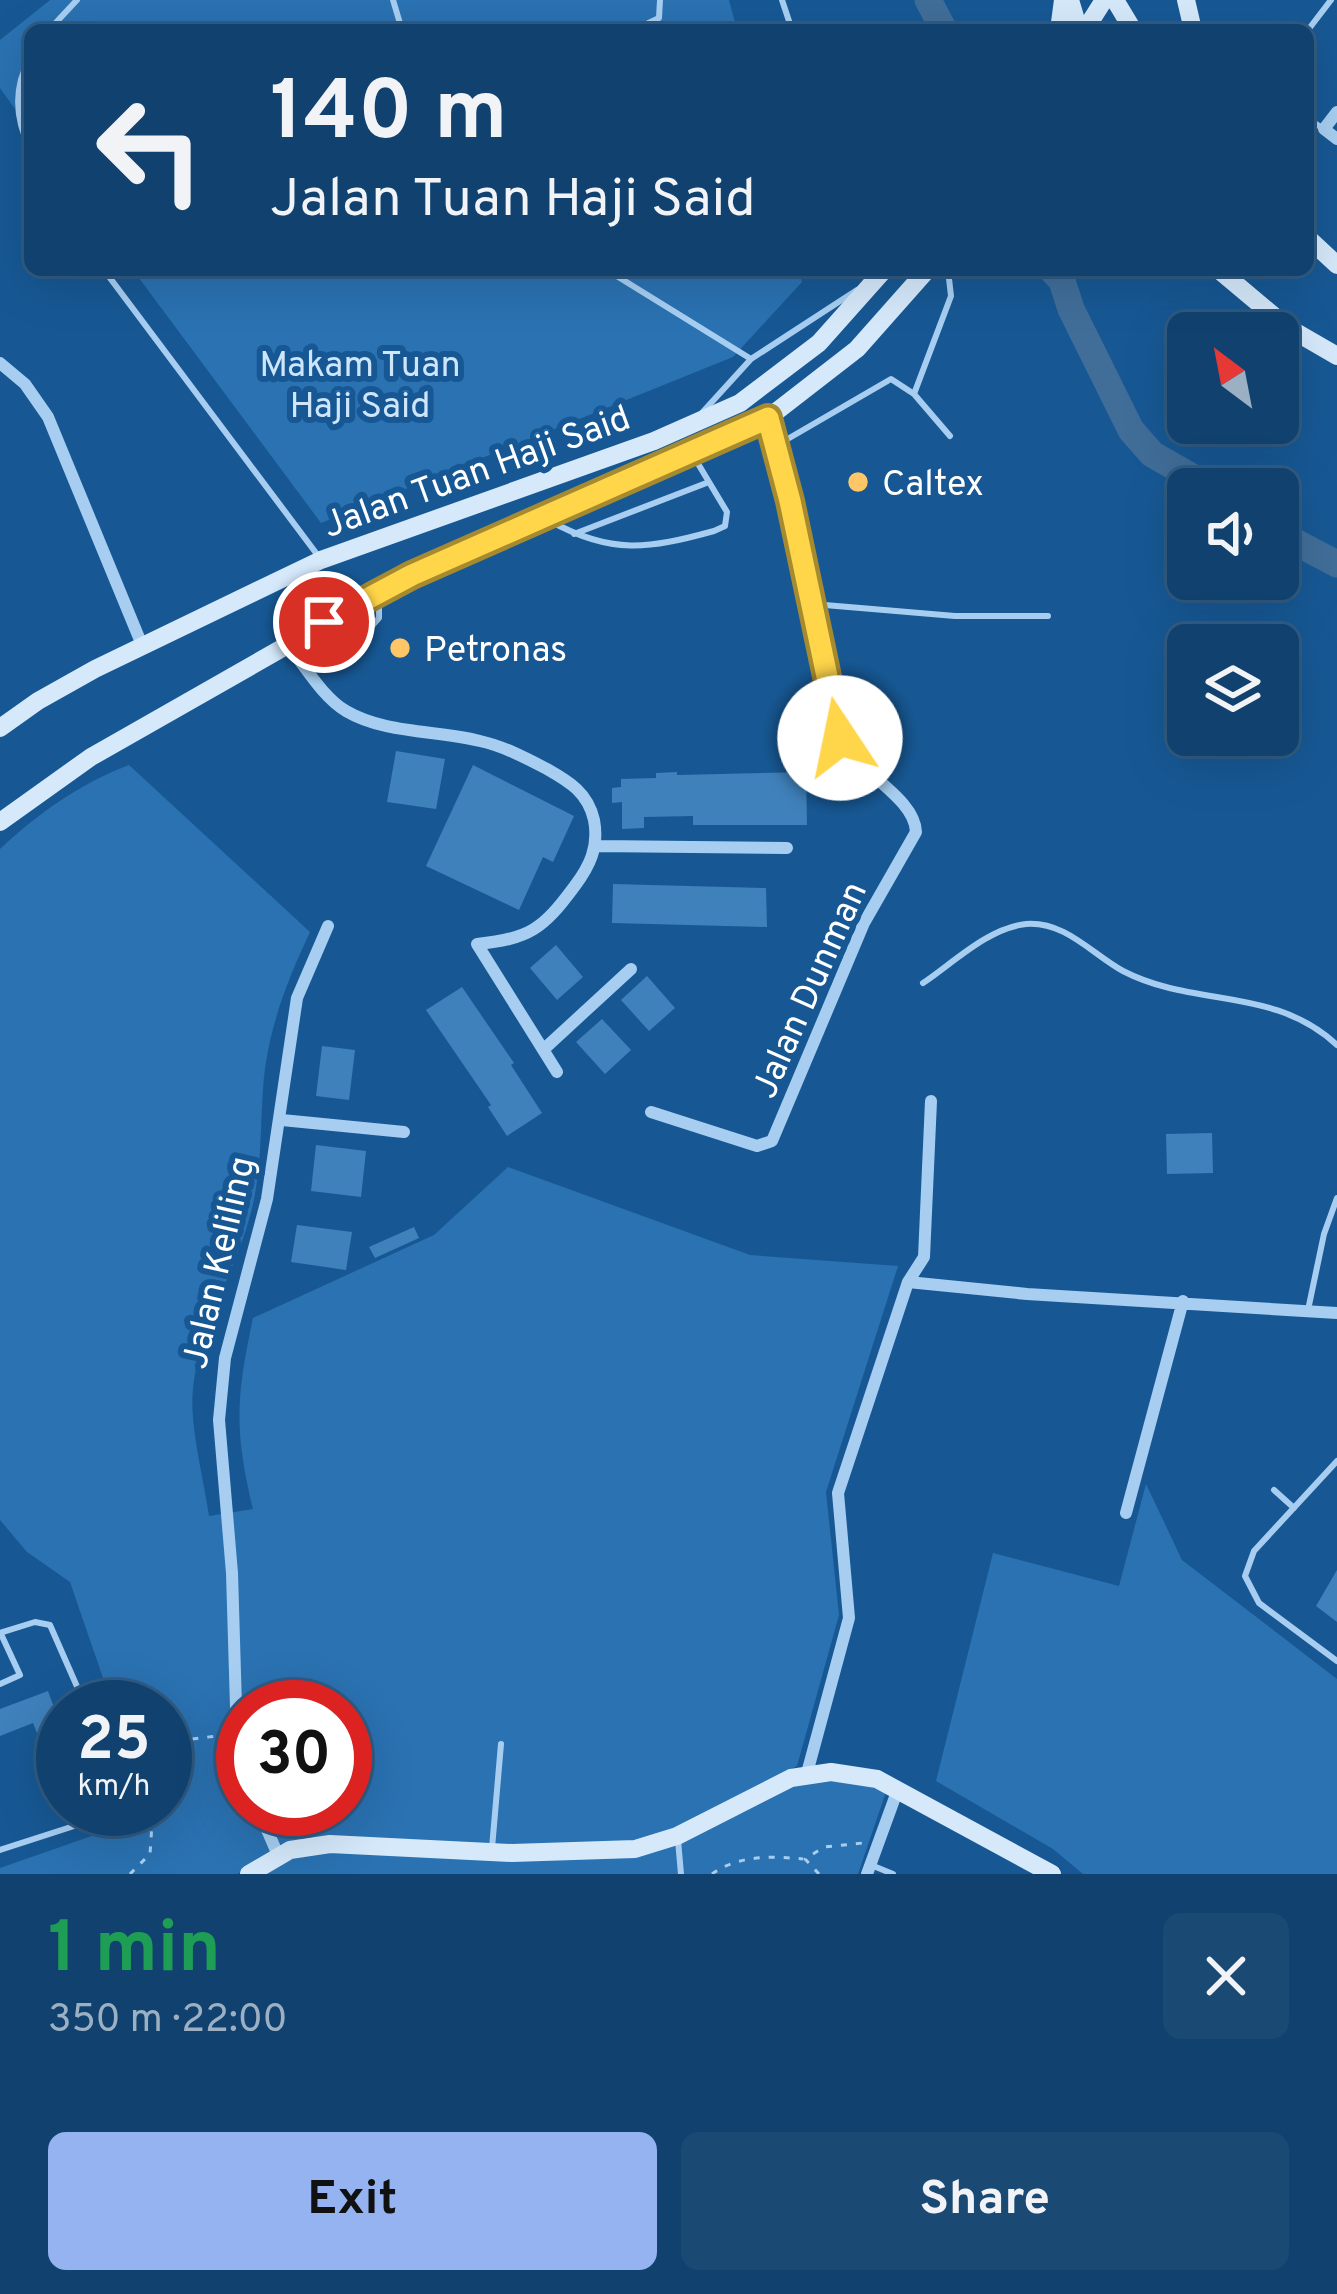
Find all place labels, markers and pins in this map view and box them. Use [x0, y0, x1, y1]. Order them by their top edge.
place label: Caltex [882, 463, 984, 509]
marker: Caltex [845, 469, 871, 495]
pin [273, 571, 375, 673]
place label: Petronas [424, 629, 567, 675]
marker: Petronas [387, 635, 413, 661]

